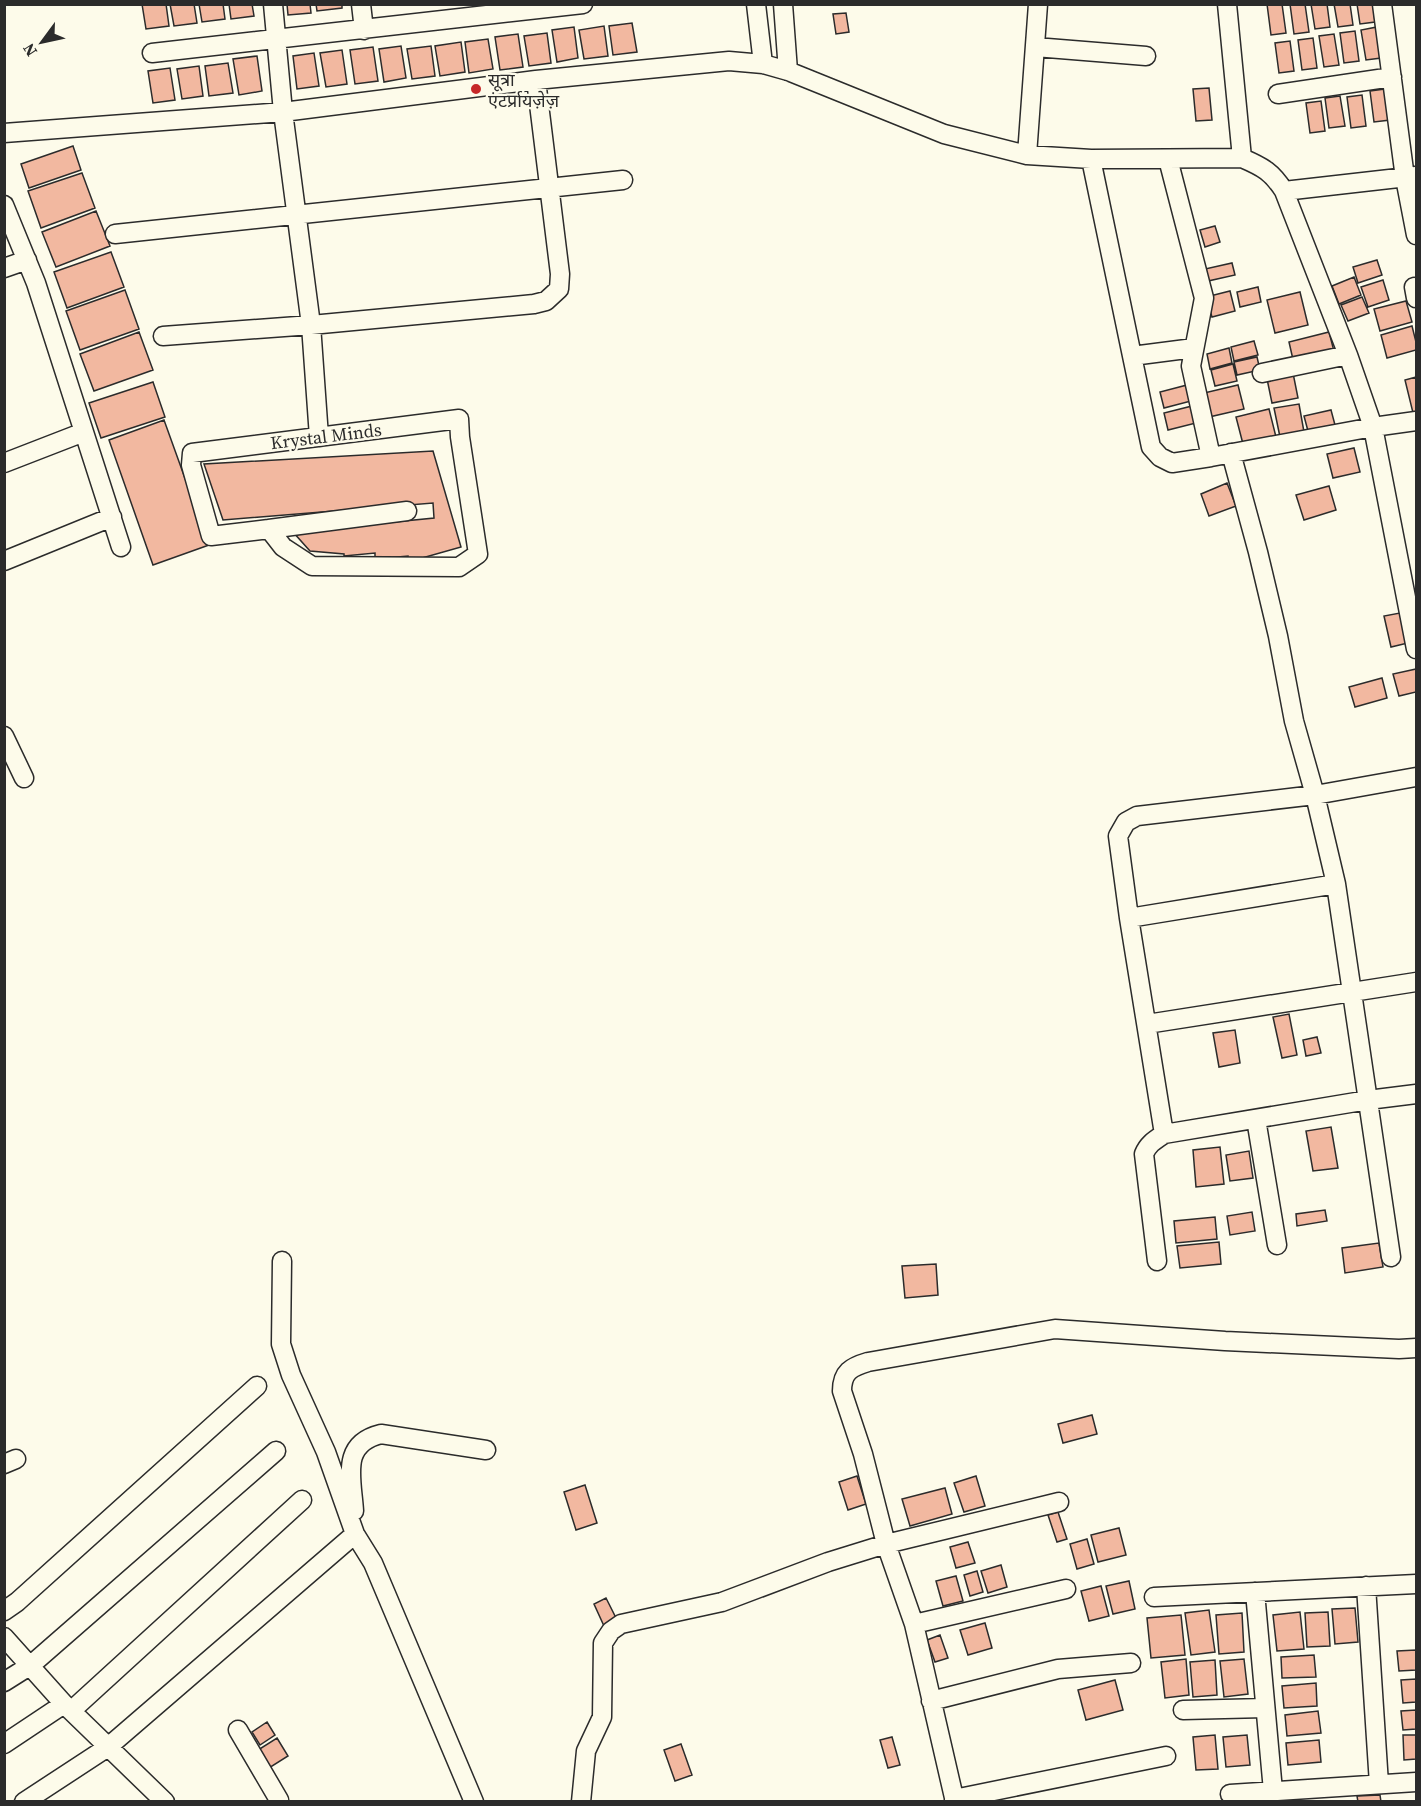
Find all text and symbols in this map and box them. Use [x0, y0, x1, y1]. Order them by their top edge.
north arrow [12, 12, 72, 72]
text: N [17, 39, 42, 61]
place label: सूत्रा एंटर्प्रायज़ेज़ [488, 67, 560, 113]
marker: सूत्रा एंटर्प्रायज़ेज़ [469, 82, 483, 96]
street label: Krystal Minds [269, 417, 383, 455]

